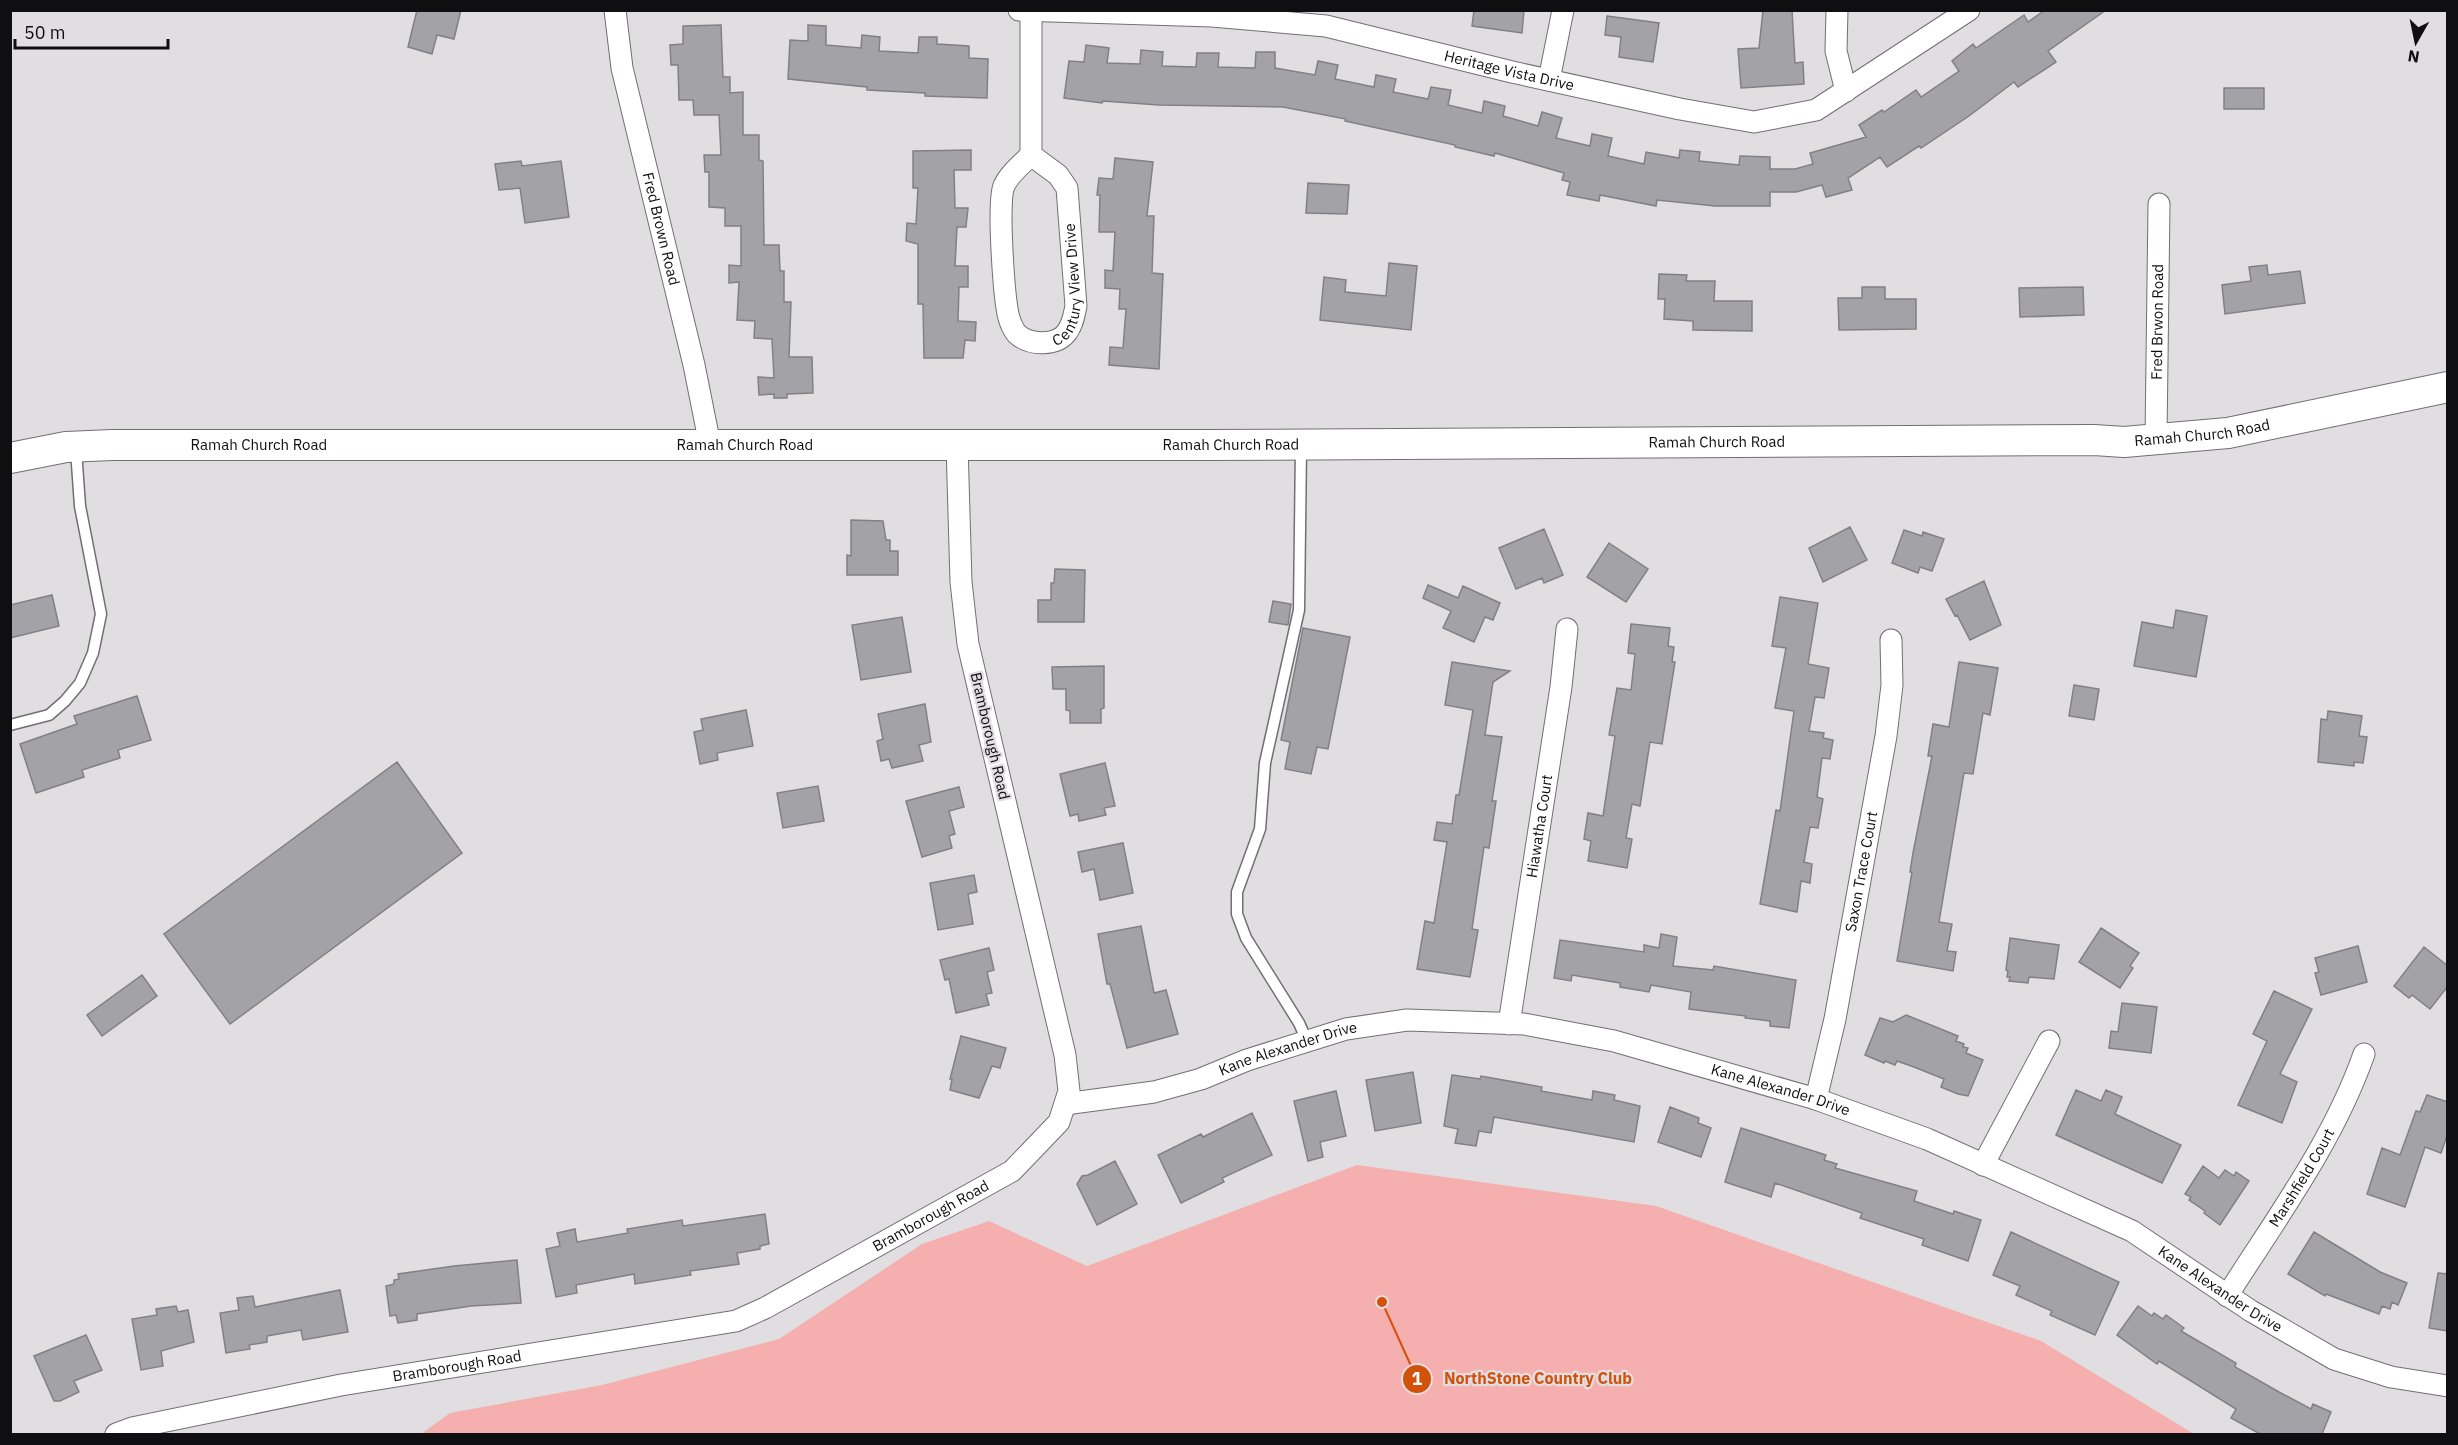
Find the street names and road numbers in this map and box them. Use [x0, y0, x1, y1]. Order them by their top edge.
street label: Heritage Vista Drive [1442, 46, 1576, 94]
street label: Fred Brown Road [639, 170, 684, 287]
street label: Century View Drive [1049, 223, 1085, 350]
street label: Fred Brwon Road [2147, 264, 2167, 380]
street label: Ramah Church Road [2134, 414, 2272, 450]
street label: Ramah Church Road [1649, 432, 1785, 452]
street label: Ramah Church Road [1163, 434, 1299, 454]
street label: Ramah Church Road [191, 435, 327, 454]
street label: Ramah Church Road [677, 435, 813, 454]
street label: Bramborough Road [967, 670, 1014, 801]
street label: Hiawatha Court [1522, 773, 1556, 879]
street label: Saxon Trace Court [1841, 810, 1881, 933]
street label: Kane Alexander Drive [1216, 1017, 1358, 1080]
street label: Kane Alexander Drive [1709, 1059, 1853, 1120]
street label: Marshfield Court [2264, 1125, 2338, 1230]
street label: Bramborough Road [869, 1176, 992, 1256]
street label: Kane Alexander Drive [2155, 1241, 2286, 1336]
street label: Bramborough Road [391, 1346, 523, 1386]

